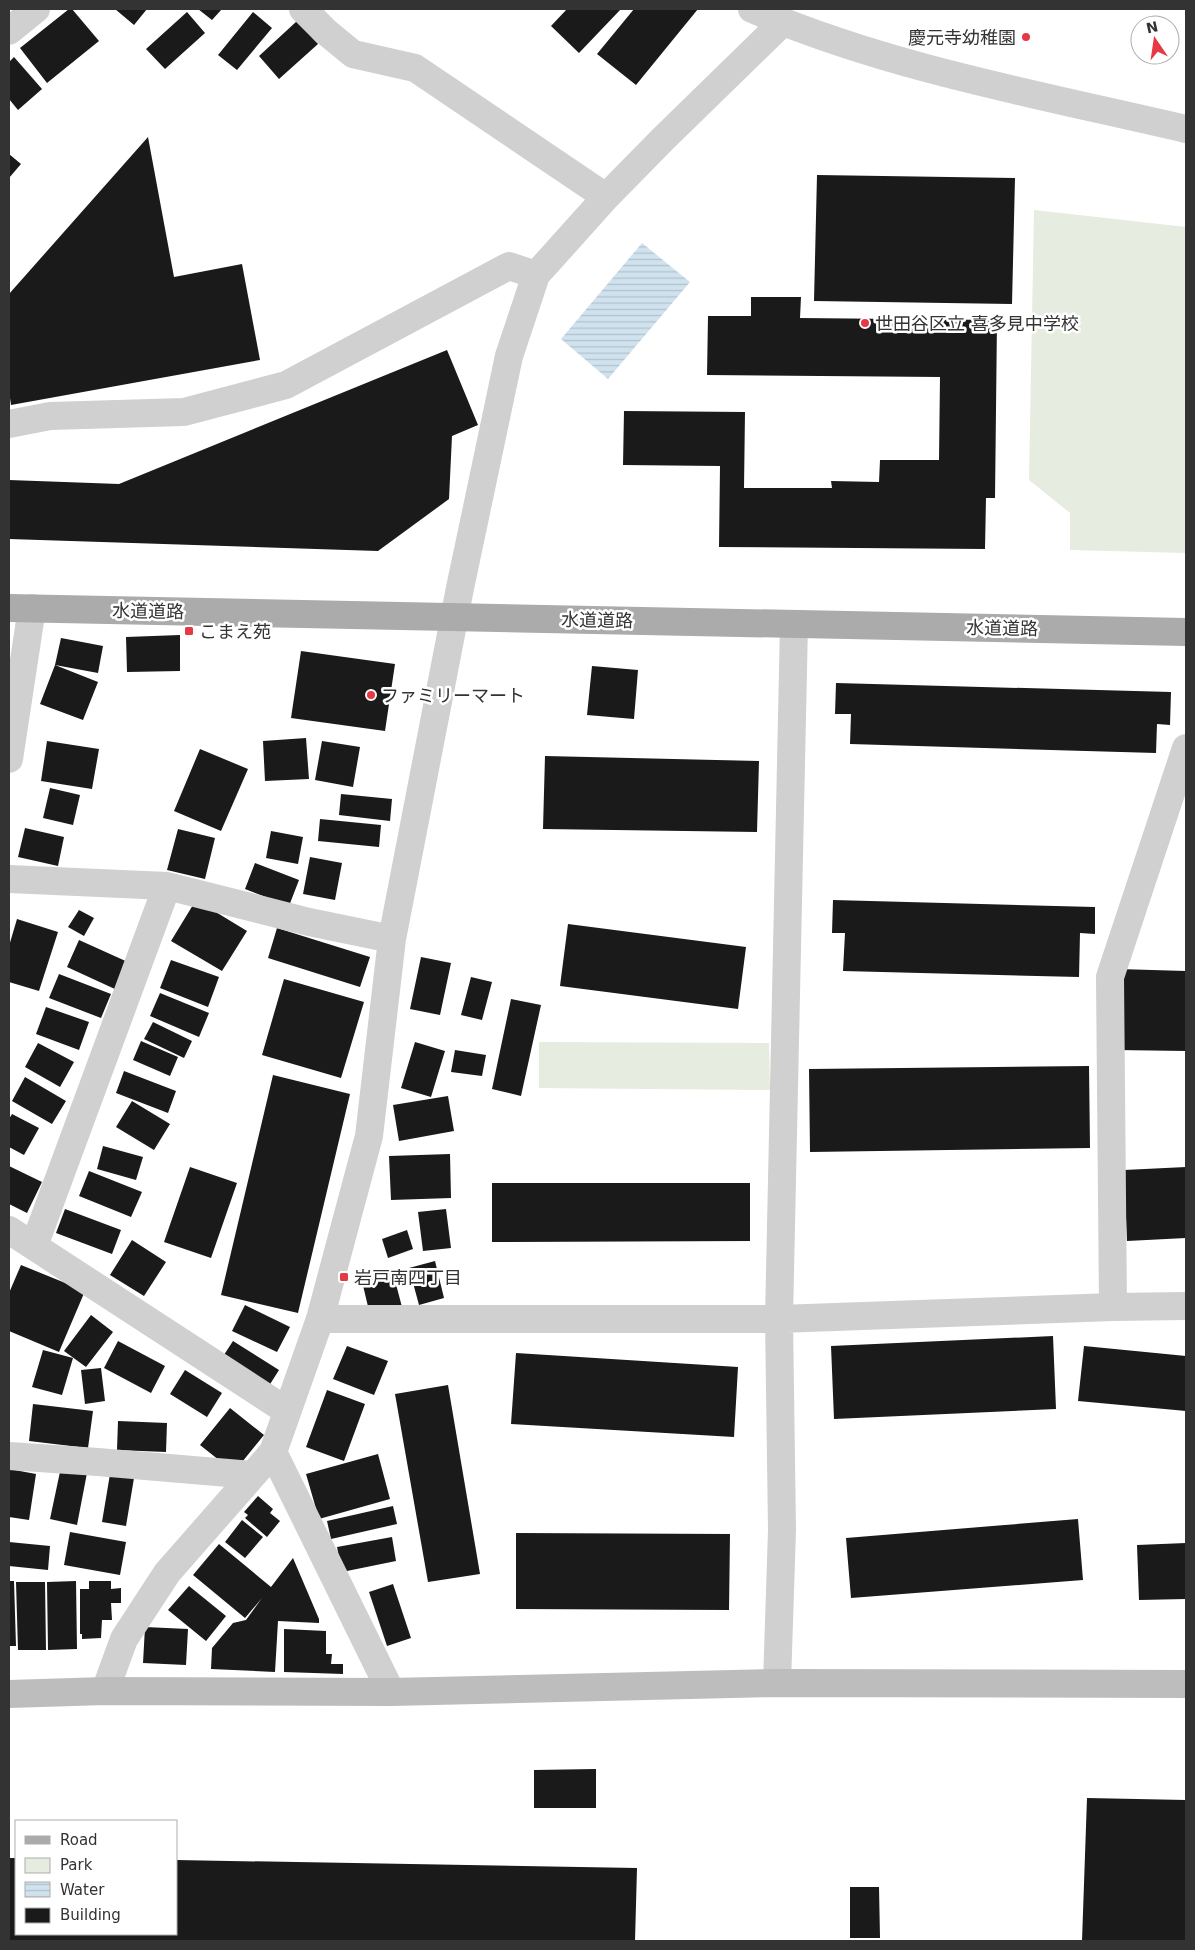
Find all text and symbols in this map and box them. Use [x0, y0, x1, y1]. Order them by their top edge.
north arrow [1130, 15, 1180, 65]
text: N [1145, 18, 1160, 36]
place label: 慶元寺幼稚園 [908, 27, 1016, 48]
marker: 慶元寺幼稚園 [1020, 31, 1032, 43]
place label: 世田谷区立 喜多見中学校 [875, 313, 1079, 334]
marker: 世田谷区立 喜多見中学校 [859, 317, 871, 329]
street label: 水道道路 [112, 600, 184, 622]
street label: 水道道路 [561, 609, 633, 631]
street label: 水道道路 [966, 617, 1038, 639]
place label: こまえ苑 [199, 621, 271, 642]
marker: こまえ苑 [183, 625, 195, 637]
place label: ファミリーマート [381, 685, 525, 706]
marker: ファミリーマート [365, 689, 377, 701]
place label: 岩戸南四丁目 [354, 1267, 462, 1288]
marker: 岩戸南四丁目 [338, 1271, 350, 1283]
legend [15, 1820, 178, 1935]
text: Road [60, 1831, 98, 1849]
text: Park [60, 1856, 93, 1874]
text: Water [60, 1881, 105, 1899]
text: Building [60, 1906, 121, 1924]

